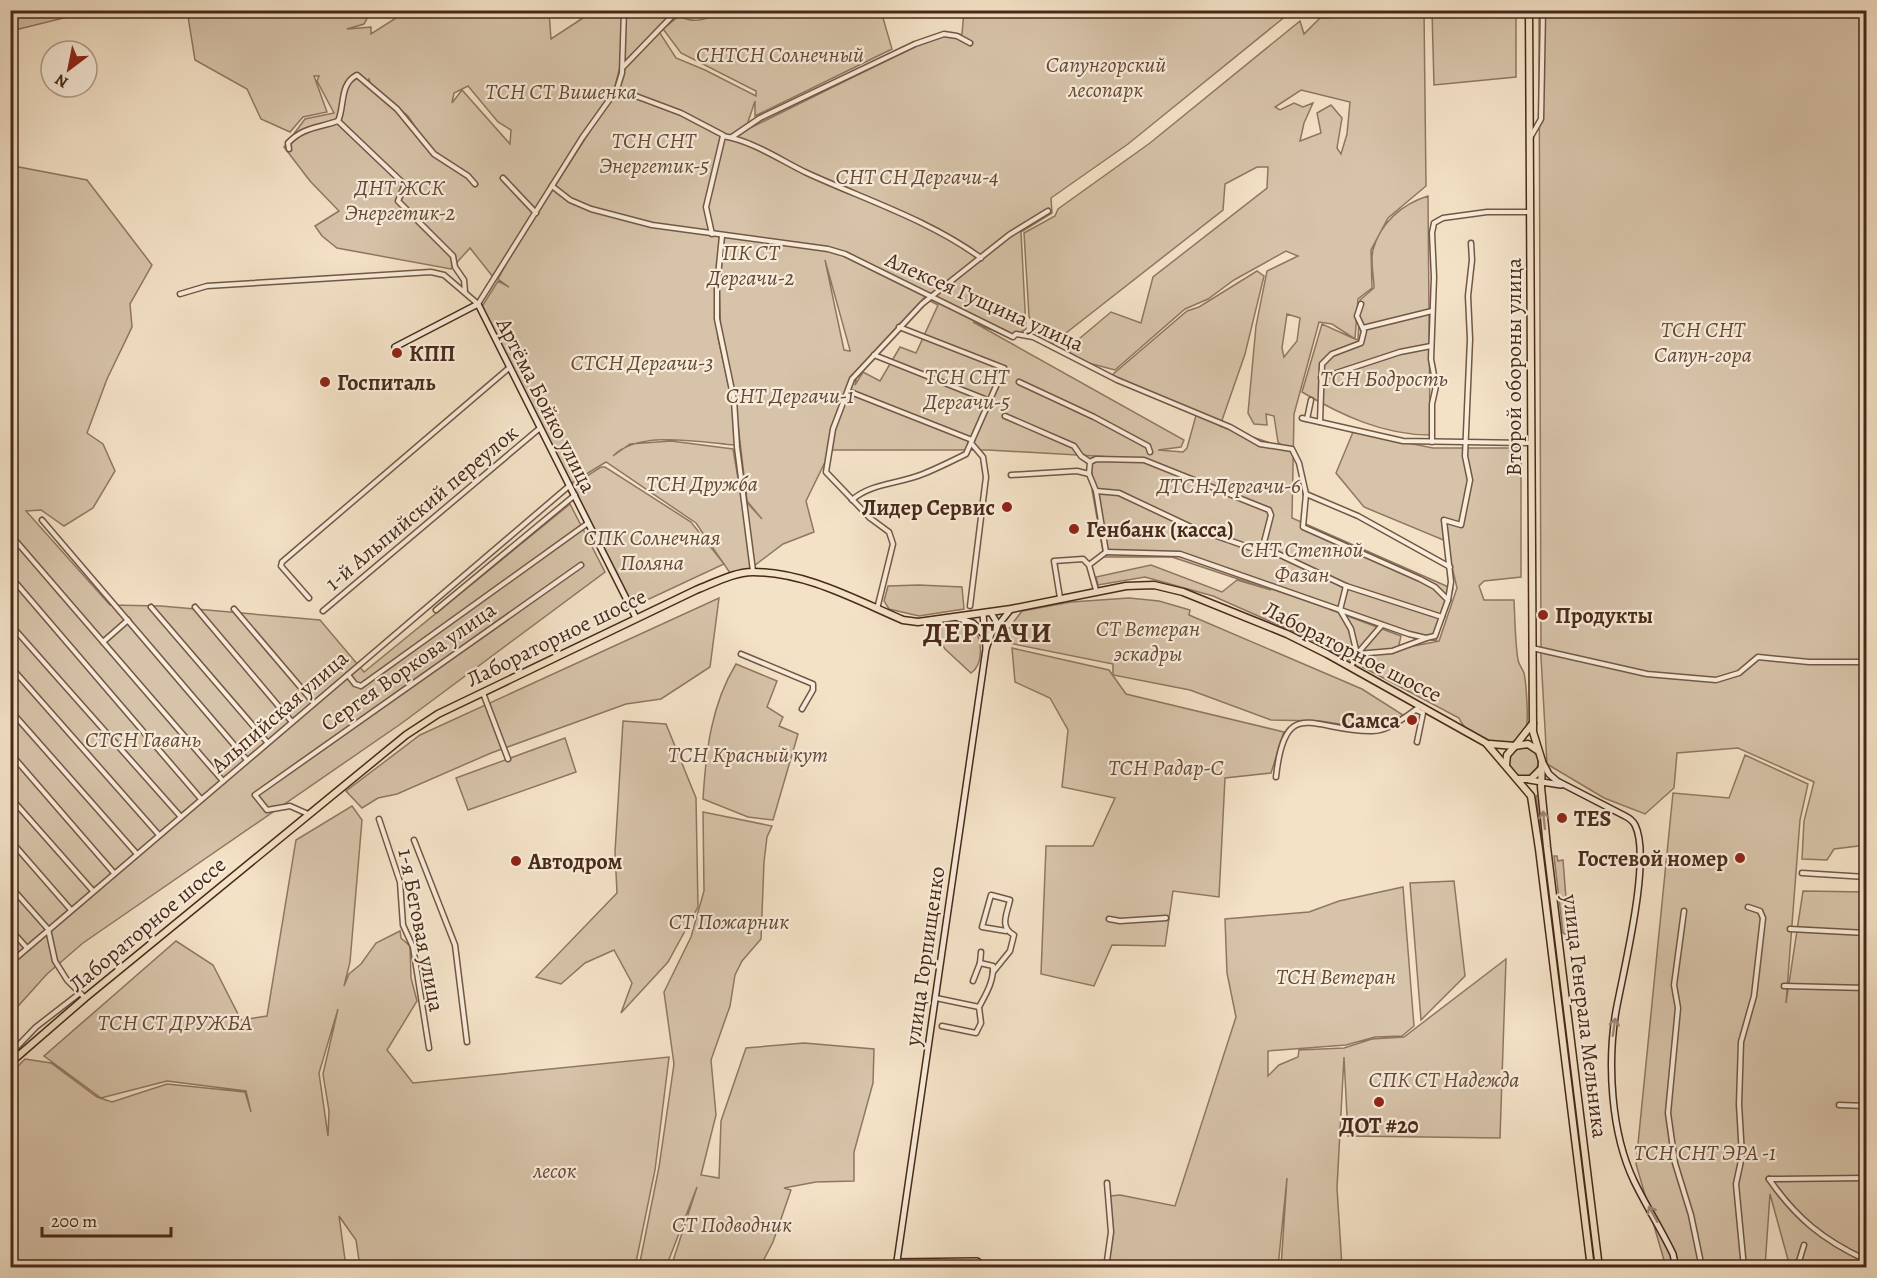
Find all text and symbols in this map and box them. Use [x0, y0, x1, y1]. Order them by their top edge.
north arrow [39, 39, 99, 99]
park label: СНТСН Солнечный [696, 40, 864, 70]
park label: Сапунгорский лесопарк [1046, 50, 1166, 105]
text: N [51, 68, 72, 93]
park label: ТСН СТ Вишенка [485, 77, 637, 107]
park label: ТСН СНТ Энергетик-5 [599, 126, 709, 181]
park label: СНТ СН Дергачи-4 [835, 162, 999, 192]
park label: ДНТ ЖСК Энергетик-2 [344, 173, 456, 228]
park label: ПК СТ Дергачи-2 [705, 238, 795, 293]
street label: Алексея Гущина улица [880, 244, 1089, 359]
street label: Второй обороны улица [1499, 257, 1529, 476]
street label: Артёма Бойко улица [489, 312, 604, 499]
park label: ТСН СНТ Сапун-гора [1654, 315, 1752, 370]
place label: КПП [409, 339, 456, 369]
marker: КПП [390, 346, 404, 360]
park label: СТСН Дергачи-3 [570, 348, 714, 378]
park label: ТСН СНТ Дергачи-5 [922, 362, 1011, 417]
park label: ТСН Бодрость [1320, 364, 1448, 394]
place label: Госпиталь [337, 368, 435, 398]
marker: Госпиталь [318, 375, 332, 389]
park label: СНТ Дергачи-1 [726, 381, 854, 411]
street label: 1-й Альпийский переулок [319, 418, 525, 598]
park label: ТСН Дружба [646, 469, 758, 499]
park label: ДТСН Дергачи-6 [1155, 471, 1301, 501]
place label: Лидер Сервис [862, 493, 995, 523]
marker: Лидер Сервис [1000, 500, 1014, 514]
place label: Генбанк (касса) [1086, 515, 1234, 545]
marker: Генбанк (касса) [1067, 522, 1081, 536]
park label: СПК Солнечная Поляна [583, 523, 721, 578]
park label: СНТ Степной Фазан [1241, 535, 1363, 590]
street label: Лабораторное шоссе [461, 581, 651, 695]
street label: Лабораторное шоссе [1258, 594, 1447, 710]
street label: Сергея Воркова улица [315, 595, 503, 739]
place label: Продукты [1555, 601, 1653, 631]
marker: Продукты [1536, 608, 1550, 622]
district label: ДЕРГАЧИ [923, 614, 1053, 652]
park label: СТ Ветеран эскадры [1096, 614, 1200, 669]
street label: Альпийская улица [204, 643, 356, 781]
place label: Самса [1341, 706, 1401, 736]
marker: Самса [1405, 713, 1419, 727]
park label: СТСН Гавань [85, 725, 201, 755]
park label: ТСН Красный кут [668, 740, 828, 770]
park label: ТСН Радар-С [1108, 753, 1224, 783]
place label: TES [1574, 804, 1611, 834]
one-way arrow [1538, 810, 1549, 830]
marker: TES [1555, 811, 1569, 825]
place label: Гостевой номер [1577, 844, 1728, 874]
street label: 1-я Беговая улица [390, 846, 452, 1015]
place label: Автодром [527, 847, 623, 877]
street label: Лабораторное шоссе [63, 850, 233, 1000]
marker: Гостевой номер [1733, 851, 1747, 865]
marker: Автодром [509, 854, 523, 868]
street label: улица Горпищенко [897, 864, 952, 1049]
street label: улица Генерала Мельника [1555, 891, 1615, 1141]
park label: СТ Пожарник [669, 907, 789, 937]
park label: ТСН Ветеран [1276, 962, 1396, 992]
park label: ТСН СТ ДРУЖБА [98, 1008, 252, 1038]
one-way arrow [1608, 1018, 1619, 1038]
park label: СПК СТ Надежда [1368, 1065, 1520, 1095]
marker: ДОТ #20 [1372, 1095, 1386, 1109]
place label: ДОТ #20 [1339, 1111, 1419, 1141]
park label: ТСН СНТ ЭРА -1 [1634, 1138, 1776, 1168]
park label: лесок [533, 1156, 577, 1186]
scale bar [42, 1200, 171, 1238]
one-way arrow [1647, 1206, 1659, 1223]
text: 200 m [51, 1209, 97, 1233]
park label: СТ Подводник [672, 1210, 792, 1240]

